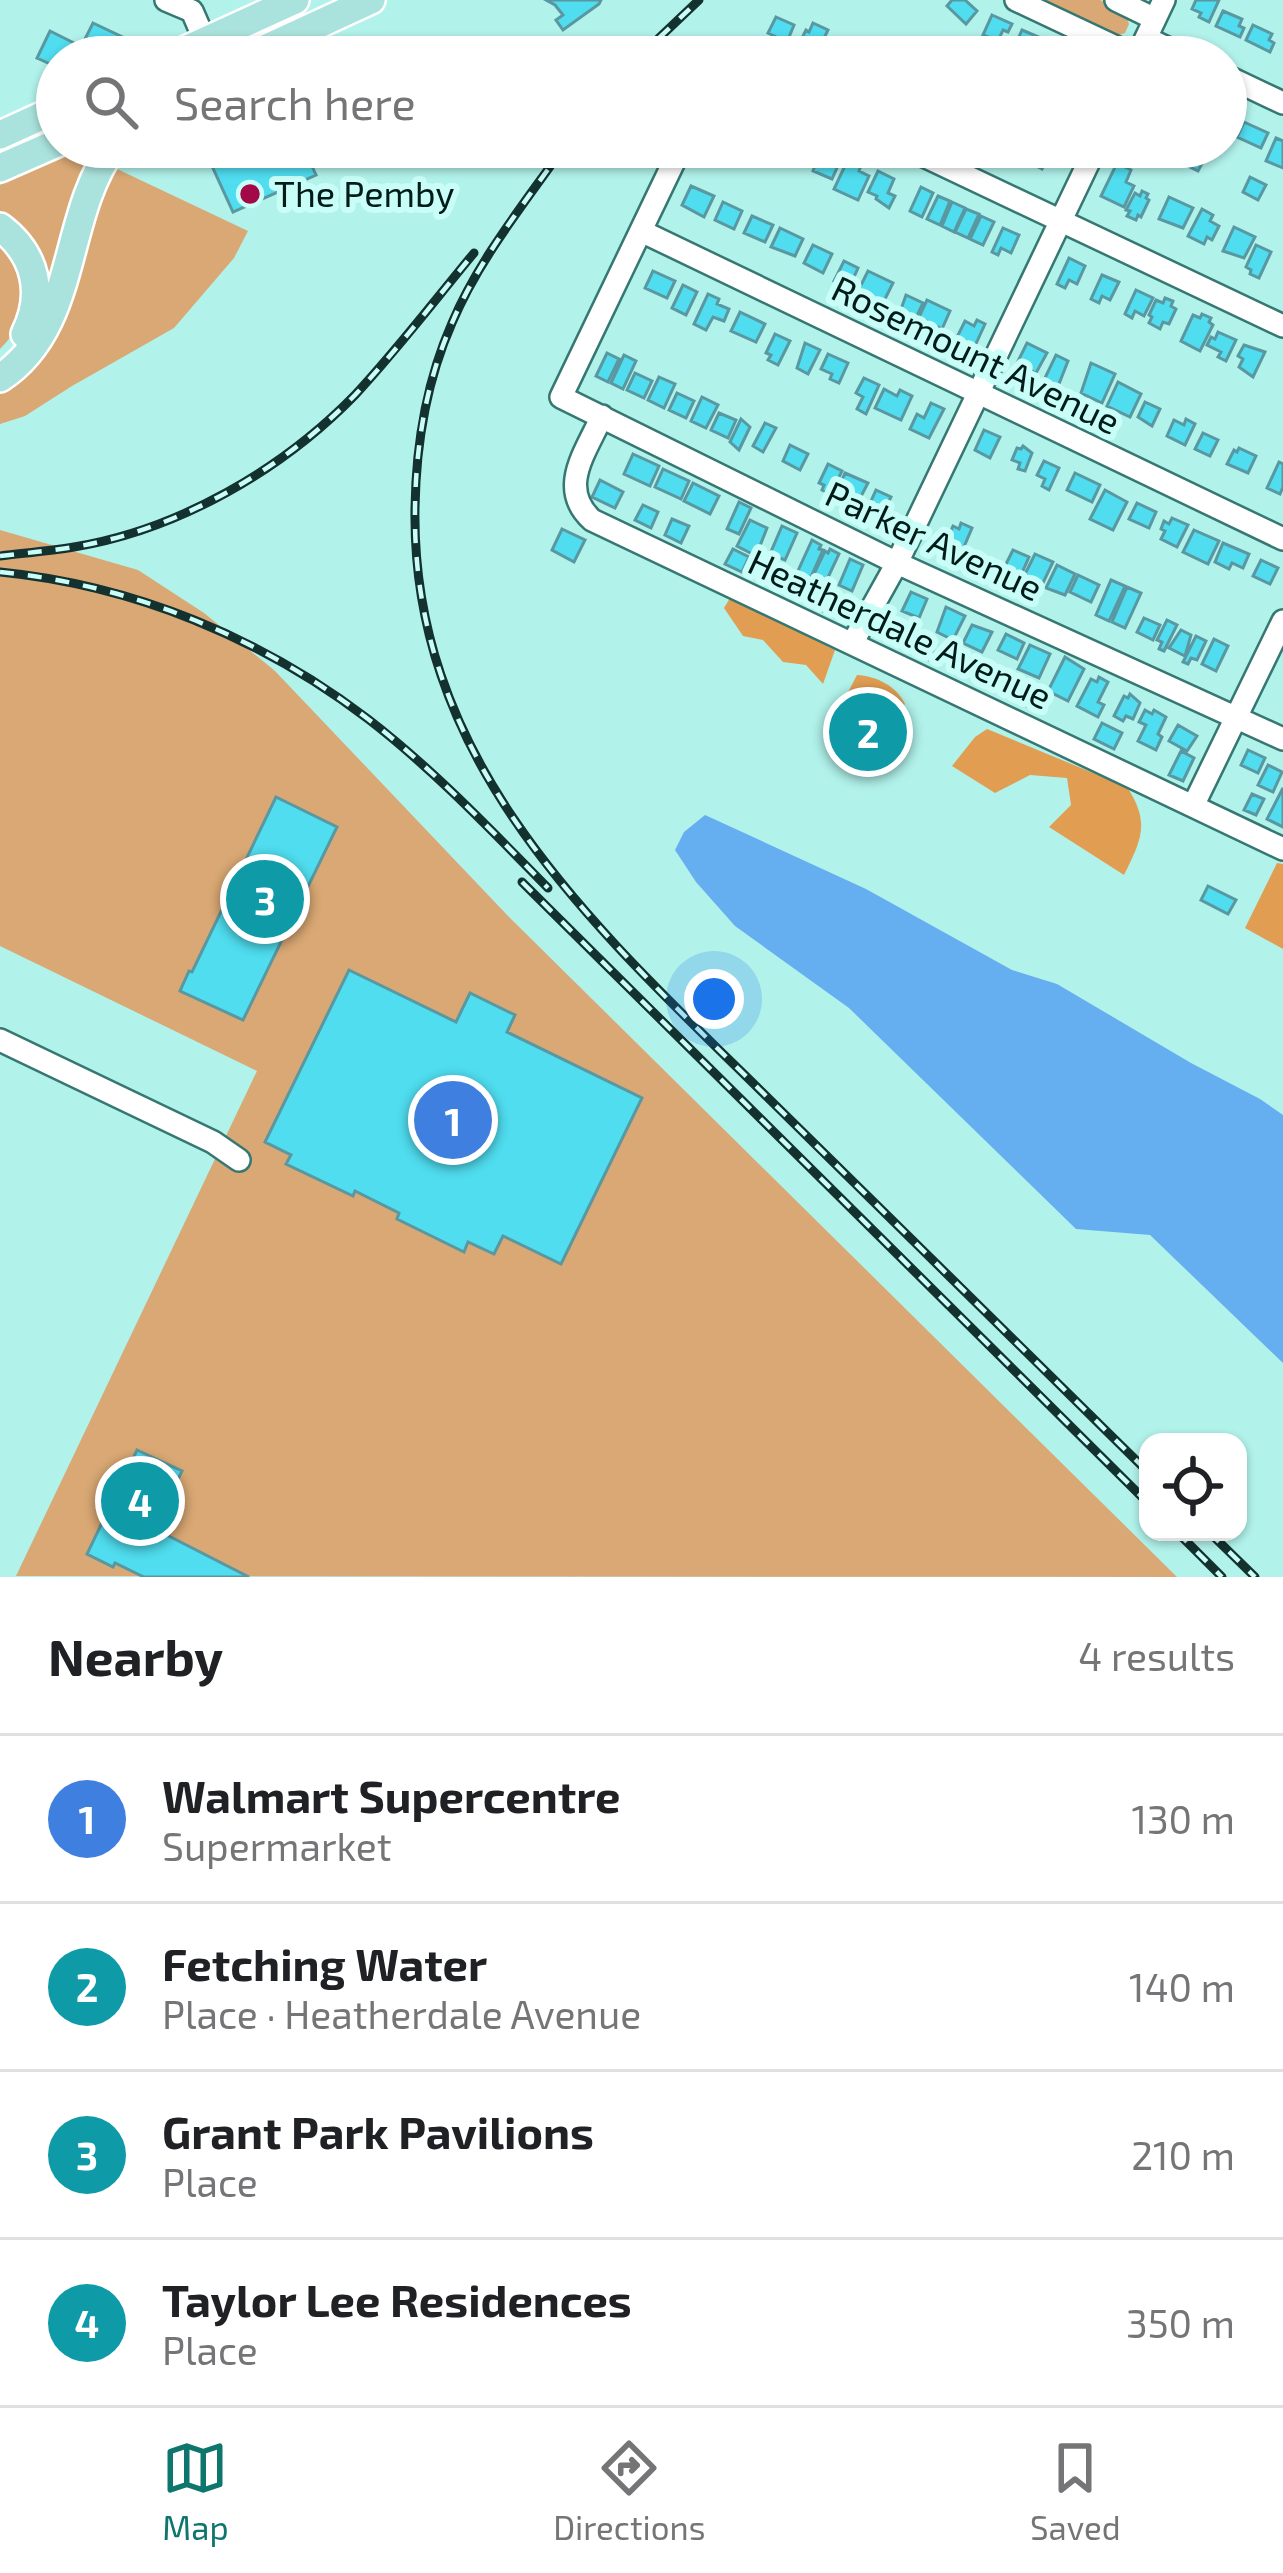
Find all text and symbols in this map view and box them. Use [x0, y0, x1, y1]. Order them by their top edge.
search box [36, 36, 1247, 168]
icon: search [78, 69, 144, 135]
text: Search here [174, 75, 416, 129]
place label: The Pemby [274, 171, 454, 214]
marker: The Pemby [237, 181, 263, 207]
street label: Rosemount Avenue [826, 265, 1128, 442]
street label: Parker Avenue [820, 471, 1050, 609]
street label: Heatherdale Avenue [742, 539, 1059, 717]
pin: 2 [829, 687, 907, 777]
pin: 3 [226, 854, 304, 944]
your location [684, 969, 744, 1029]
pin: 1 [414, 1075, 492, 1165]
map controls [1139, 1433, 1247, 1541]
button: locate [1139, 1433, 1247, 1541]
pin: 4 [101, 1456, 179, 1546]
text: Nearby [48, 1625, 223, 1686]
text: 4 results [1078, 1632, 1235, 1679]
text: Walmart Supercentre [162, 1768, 620, 1822]
text: 1 [79, 1795, 95, 1842]
text: 130 m [1131, 1795, 1235, 1842]
text: Supermarket [162, 1822, 392, 1869]
text: Fetching Water [162, 1936, 487, 1990]
text: 2 [76, 1963, 98, 2010]
text: 140 m [1129, 1963, 1235, 2010]
text: Place · Heatherdale Avenue [162, 1990, 641, 2037]
text: Grant Park Pavilions [162, 2104, 594, 2158]
text: 3 [76, 2131, 98, 2178]
text: 210 m [1131, 2131, 1235, 2178]
text: Place [162, 2158, 258, 2205]
text: Taylor Lee Residences [162, 2272, 632, 2326]
text: 4 [75, 2299, 99, 2346]
text: 350 m [1126, 2299, 1235, 2346]
text: Place [162, 2326, 258, 2373]
tab: Map [162, 2435, 229, 2547]
tab: Directions [553, 2435, 705, 2547]
tab: Saved [1030, 2435, 1121, 2547]

